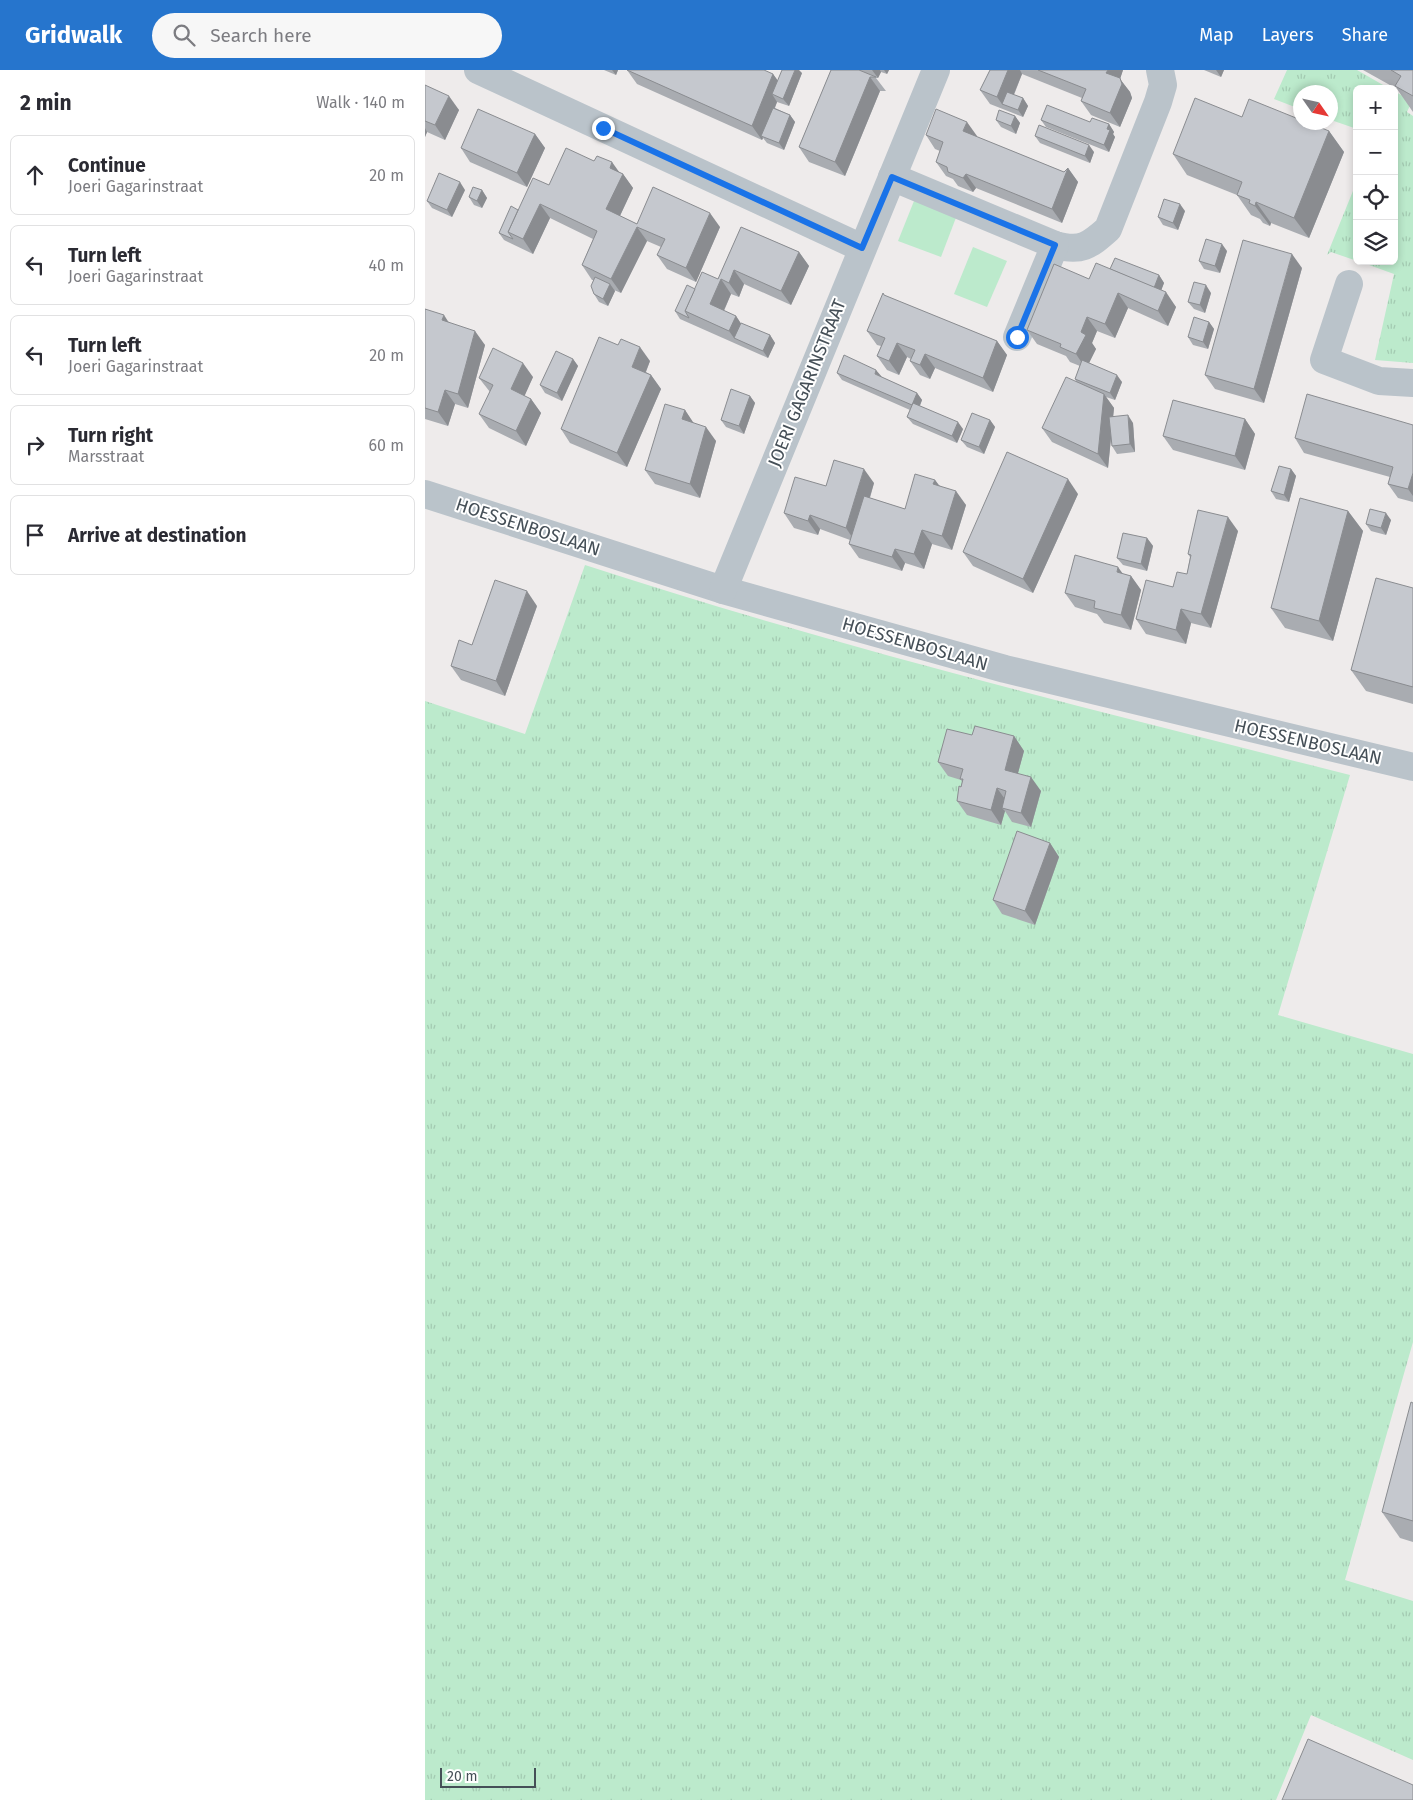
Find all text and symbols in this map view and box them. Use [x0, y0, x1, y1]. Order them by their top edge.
search box [152, 13, 502, 58]
text: Gridwalk [25, 21, 122, 49]
icon: search [170, 21, 198, 49]
text: Search here [210, 24, 312, 47]
text: Map [1199, 24, 1234, 46]
text: Layers [1262, 24, 1314, 46]
text: Share [1342, 24, 1388, 46]
north arrow [1293, 85, 1338, 130]
map controls [1353, 85, 1398, 265]
button: + [1353, 85, 1398, 130]
text: 2 min [20, 90, 72, 116]
text: Walk · 140 m [316, 93, 405, 112]
route end [592, 117, 615, 140]
button: − [1353, 130, 1398, 175]
text: Continue [68, 154, 146, 177]
icon: ahead [21, 161, 49, 189]
text: 20 m [369, 166, 404, 185]
button: locate [1353, 175, 1398, 220]
text: Joeri Gagarinstraat [68, 177, 203, 196]
button: layers [1353, 220, 1398, 265]
text: Turn left [68, 244, 142, 267]
icon: left [21, 251, 49, 279]
text: 40 m [369, 256, 404, 275]
text: Joeri Gagarinstraat [68, 267, 203, 286]
street label: JOERI GAGARINSTRAAT [763, 295, 851, 470]
route start [1006, 326, 1029, 349]
text: Turn left [68, 334, 142, 357]
icon: left [21, 341, 49, 369]
text: 20 m [369, 346, 404, 365]
text: Joeri Gagarinstraat [68, 357, 203, 376]
text: Turn right [68, 424, 153, 447]
icon: right [21, 431, 49, 459]
text: 60 m [369, 436, 404, 455]
text: Marsstraat [68, 447, 144, 466]
street label: HOESSENBOSLAAN [453, 493, 603, 561]
icon: arrive [21, 521, 49, 549]
text: Arrive at destination [68, 524, 247, 547]
street label: HOESSENBOSLAAN [840, 613, 990, 675]
street label: HOESSENBOSLAAN [1232, 714, 1384, 770]
scale bar [440, 1765, 536, 1788]
text: 20 m [447, 1768, 477, 1785]

